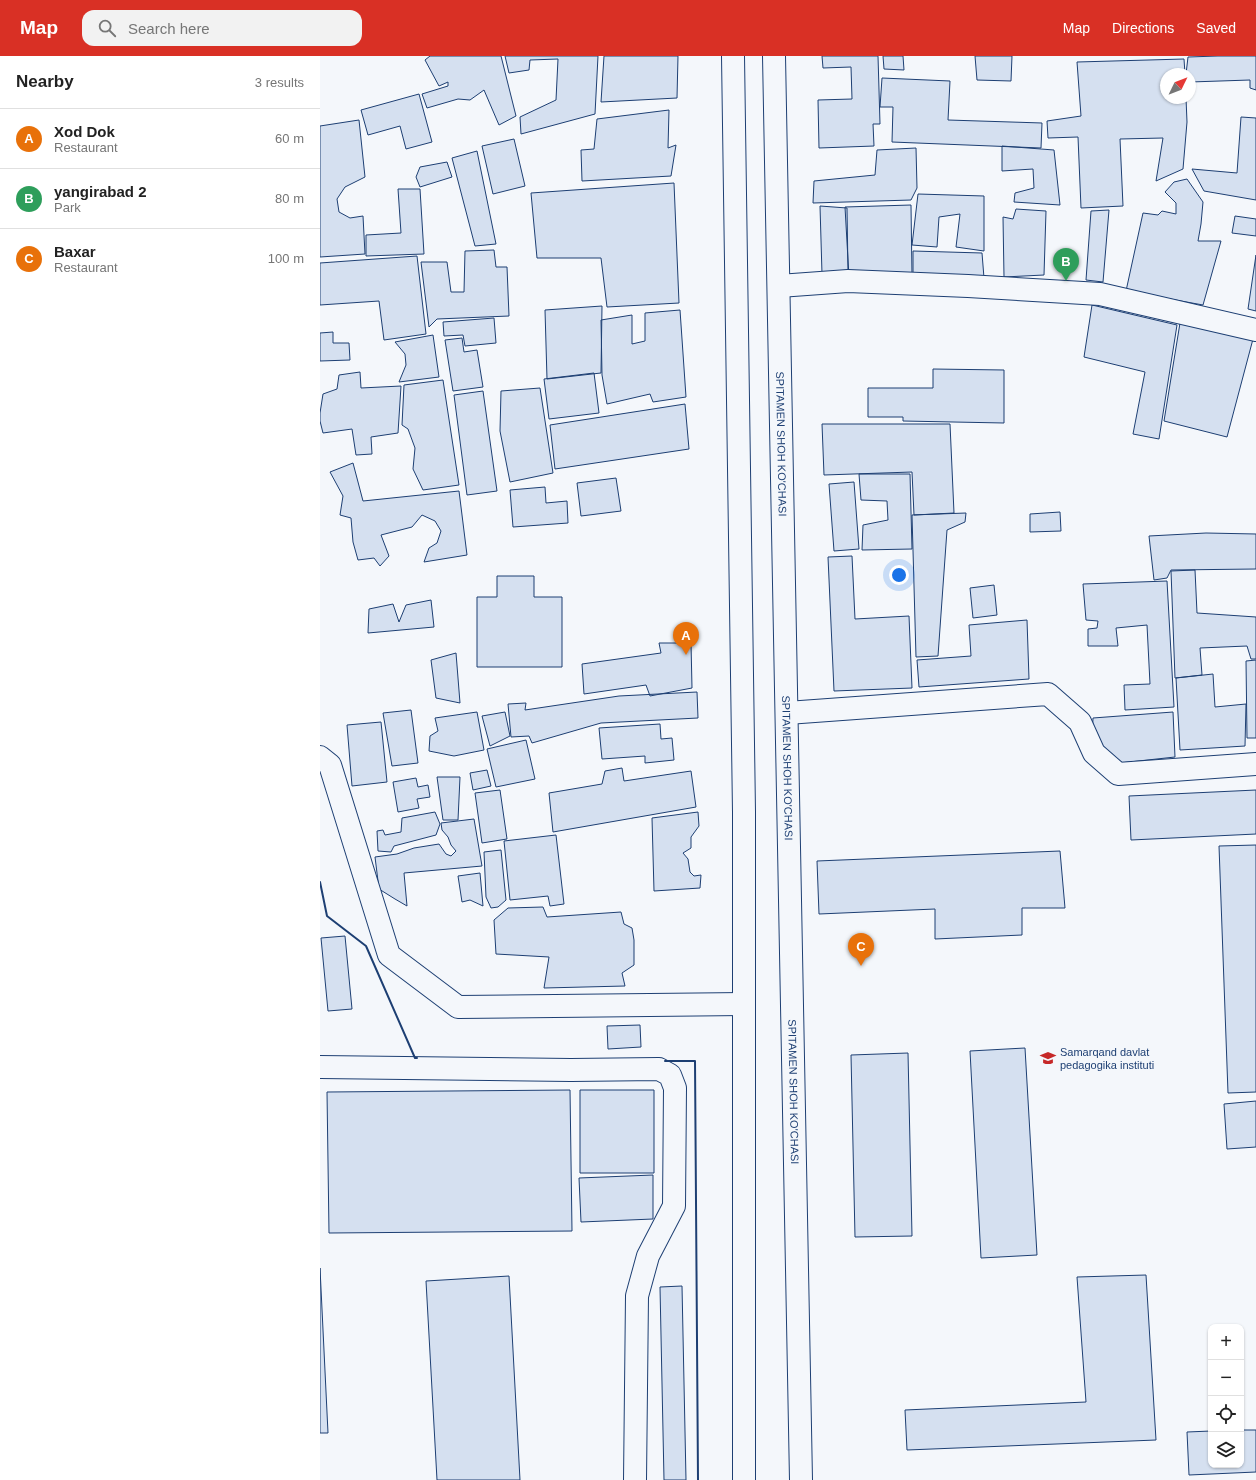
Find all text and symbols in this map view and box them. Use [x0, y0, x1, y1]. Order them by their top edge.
search box [82, 10, 362, 46]
text: Map [20, 17, 58, 38]
icon: search [96, 17, 118, 39]
text: Search here [128, 20, 210, 37]
text: Map [1063, 20, 1090, 36]
text: Directions [1112, 20, 1174, 36]
text: Saved [1196, 20, 1236, 36]
north arrow [1160, 68, 1196, 104]
text: Nearby [16, 72, 74, 91]
text: 3 results [255, 75, 304, 90]
text: Xod Dok [54, 123, 115, 140]
text: A [24, 131, 34, 146]
text: 60 m [275, 131, 304, 146]
text: Restaurant [54, 140, 118, 155]
text: yangirabad 2 [54, 183, 147, 200]
text: B [24, 191, 34, 206]
text: 80 m [275, 191, 304, 206]
text: Park [54, 200, 81, 215]
text: Baxar [54, 243, 96, 260]
pin: B [1053, 248, 1079, 281]
text: C [24, 251, 34, 266]
text: 100 m [268, 251, 304, 266]
text: Restaurant [54, 260, 118, 275]
street label: SPITAMEN SHOH KO'CHASI [774, 371, 789, 517]
your location [889, 565, 909, 585]
pin: A [673, 622, 699, 655]
street label: SPITAMEN SHOH KO'CHASI [780, 695, 795, 841]
pin: C [848, 933, 874, 966]
street label: SPITAMEN SHOH KO'CHASI [786, 1019, 801, 1164]
place label: Samarqand davlat pedagogika instituti [1060, 1046, 1154, 1071]
school or university icon: Samarqand davlat pedagogika instituti [1039, 1049, 1057, 1067]
map controls [1208, 1324, 1244, 1468]
button: + [1208, 1324, 1244, 1360]
button: − [1208, 1360, 1244, 1396]
button: locate [1208, 1396, 1244, 1432]
button: layers [1208, 1432, 1244, 1468]

